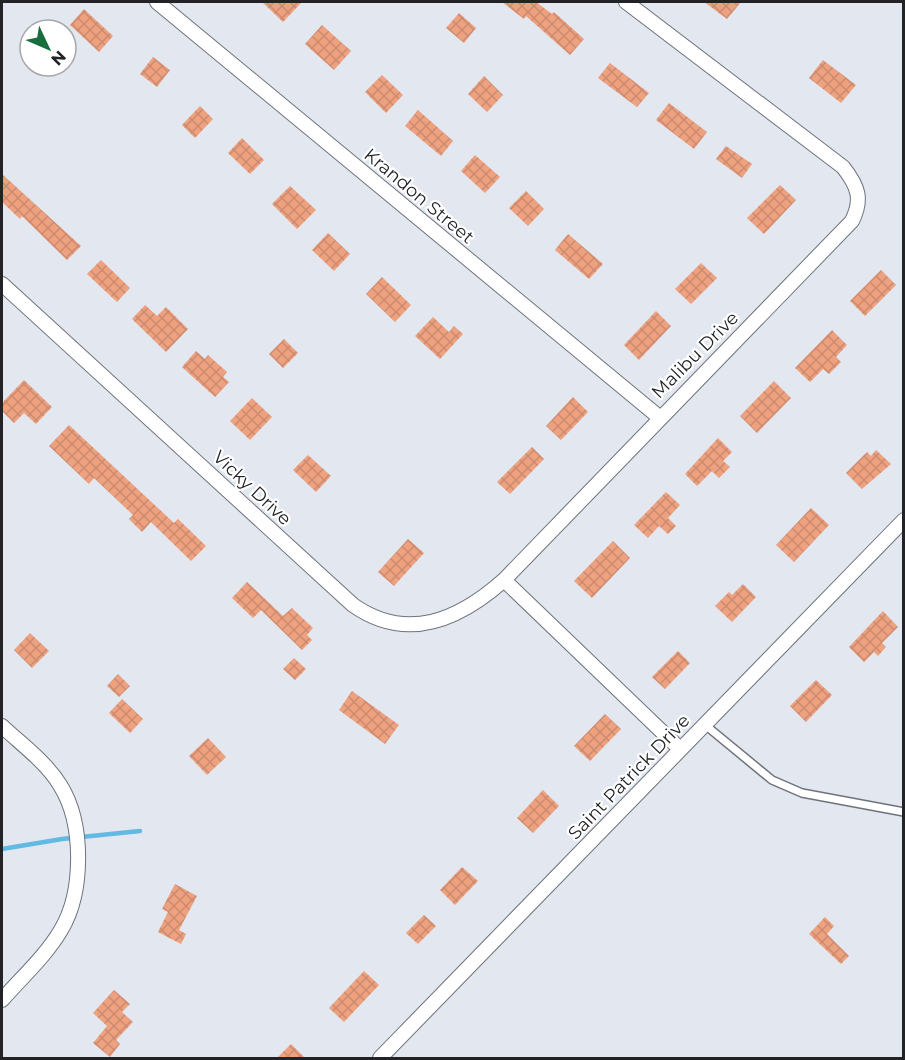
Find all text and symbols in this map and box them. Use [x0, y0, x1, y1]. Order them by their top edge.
north arrow [18, 18, 78, 78]
text: N [47, 47, 70, 69]
street label: Krandon Street [360, 144, 478, 248]
street label: Malibu Drive [647, 307, 743, 403]
street label: Vicky Drive [208, 446, 296, 530]
street label: Saint Patrick Drive [563, 710, 695, 844]

